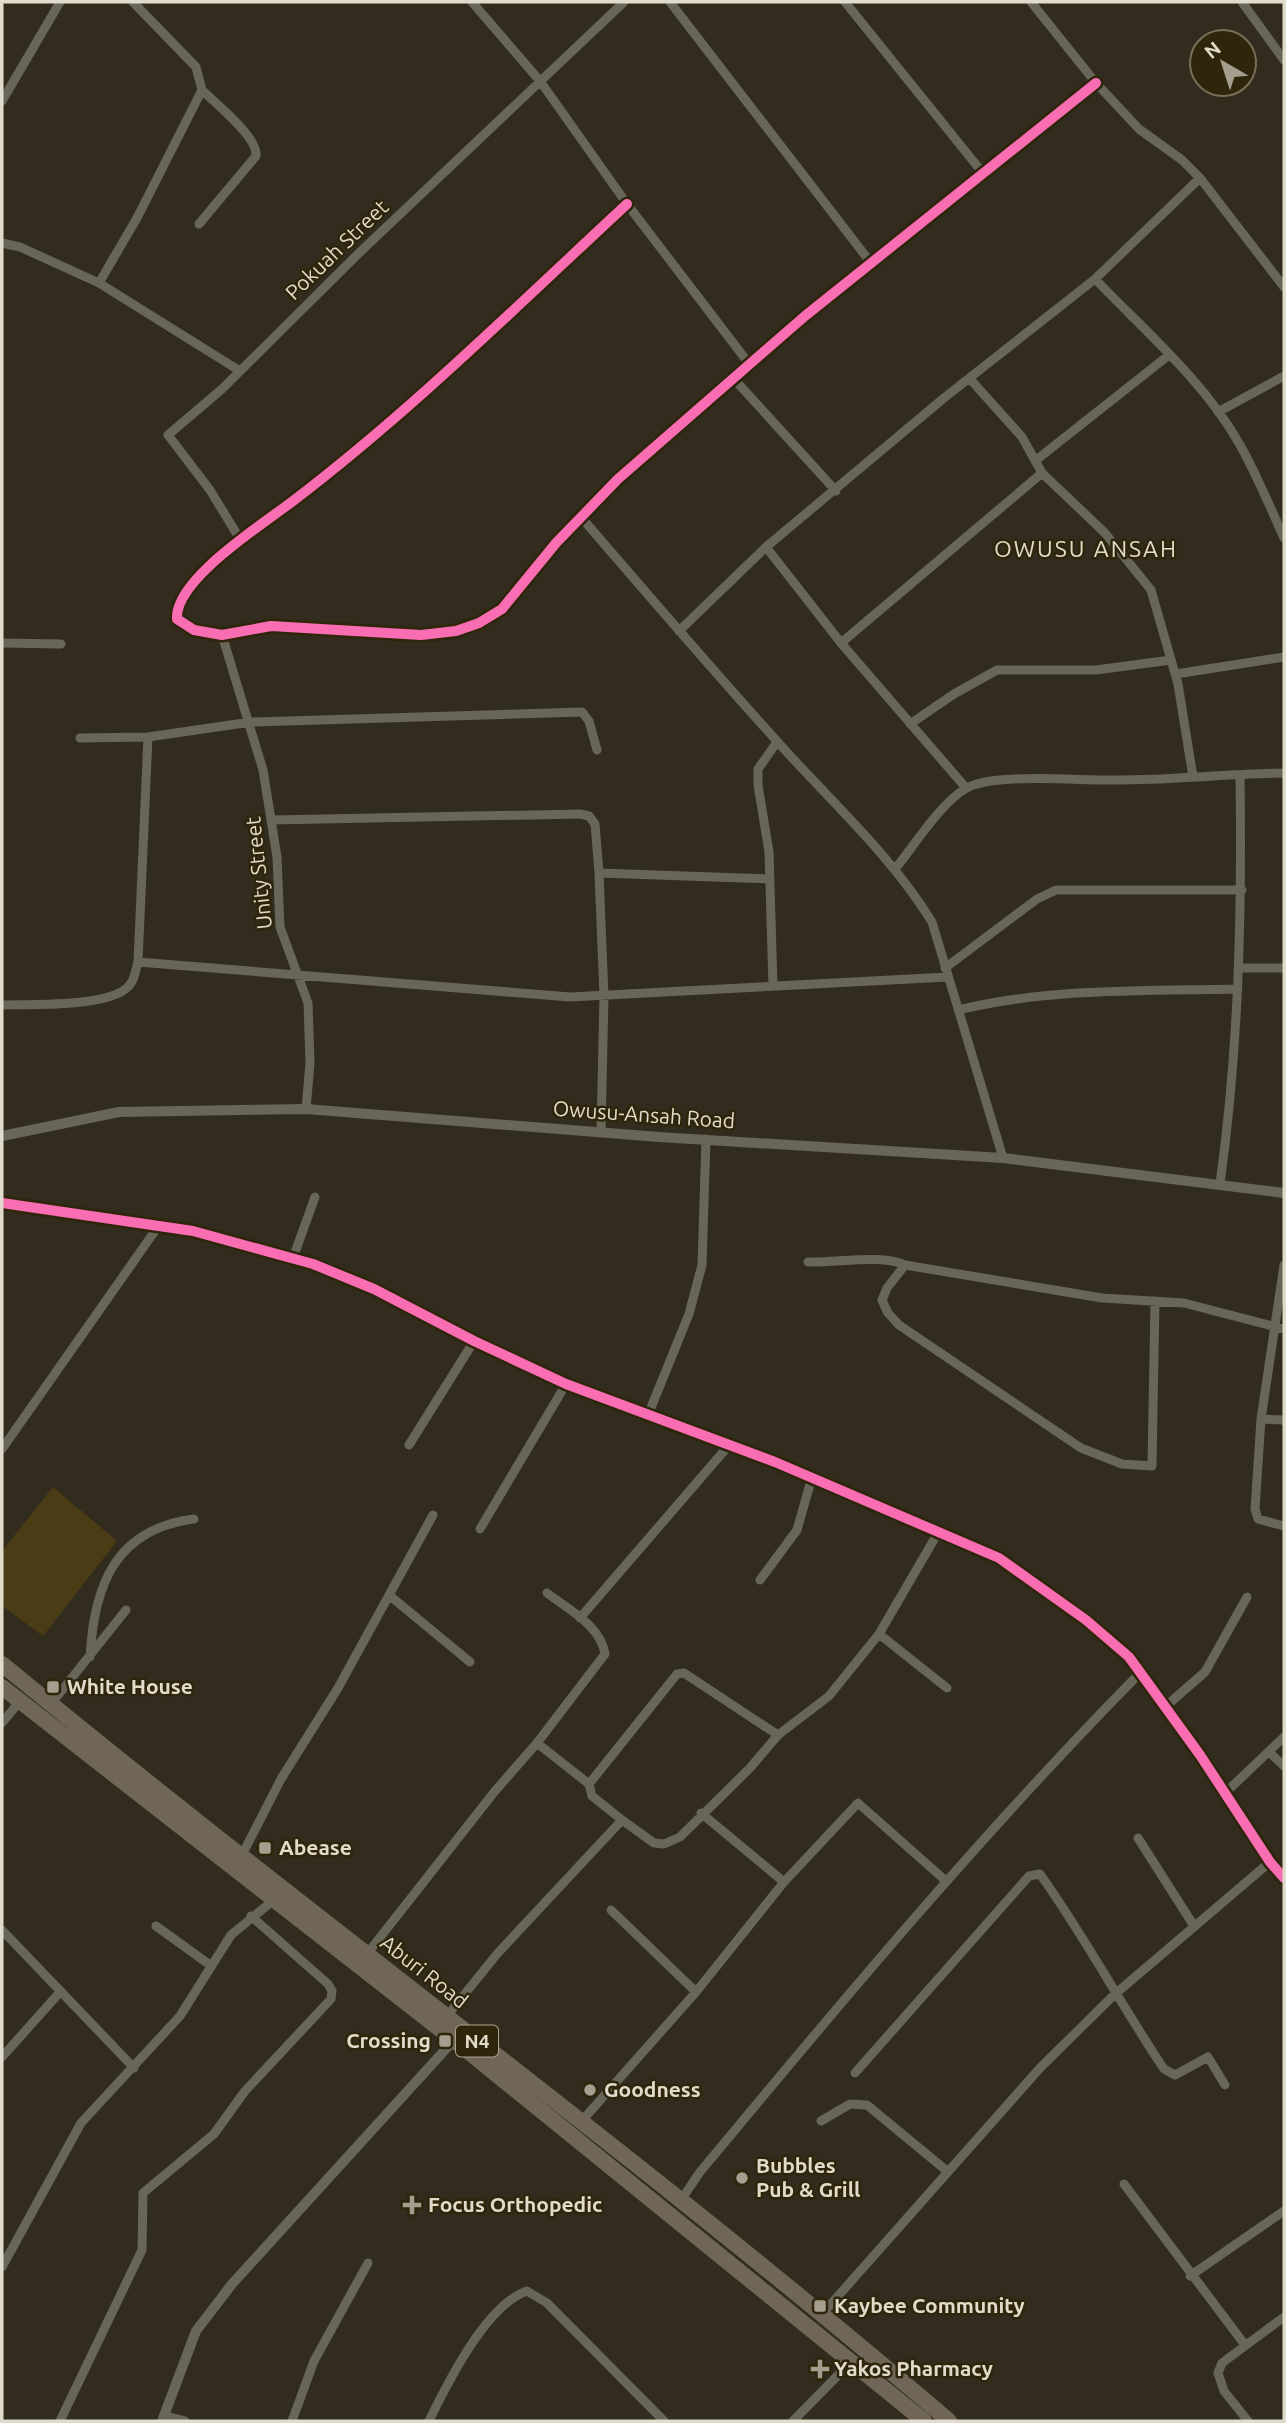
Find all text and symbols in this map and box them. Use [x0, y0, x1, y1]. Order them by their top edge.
north arrow [1188, 28, 1258, 98]
text: N [1200, 37, 1225, 63]
street label: Pokuah Street [280, 194, 393, 304]
district label: OWUSU ANSAH [994, 536, 1178, 561]
street label: Unity Street [240, 816, 276, 931]
street label: Owusu-Ansah Road [552, 1096, 736, 1132]
place label: White House [67, 1674, 193, 1698]
marker: White House [45, 1679, 61, 1695]
place label: Abease [279, 1835, 352, 1859]
marker: Abease [257, 1840, 273, 1856]
street label: Aburi Road [376, 1930, 473, 2013]
road number: N4 [456, 2025, 498, 2056]
place label: Crossing [346, 2028, 431, 2052]
marker: Crossing [437, 2033, 453, 2049]
place label: Goodness [604, 2077, 701, 2101]
marker: Goodness [582, 2082, 598, 2098]
place label: Bubbles Pub & Grill [756, 2153, 860, 2201]
marker: Bubbles Pub & Grill [734, 2170, 750, 2186]
place label: Focus Orthopedic [428, 2192, 602, 2216]
marker: Focus Orthopedic [402, 2195, 422, 2215]
place label: Kaybee Community [834, 2293, 1025, 2317]
marker: Kaybee Community [812, 2298, 828, 2314]
place label: Yakos Pharmacy [834, 2356, 993, 2380]
marker: Yakos Pharmacy [812, 2361, 828, 2377]

